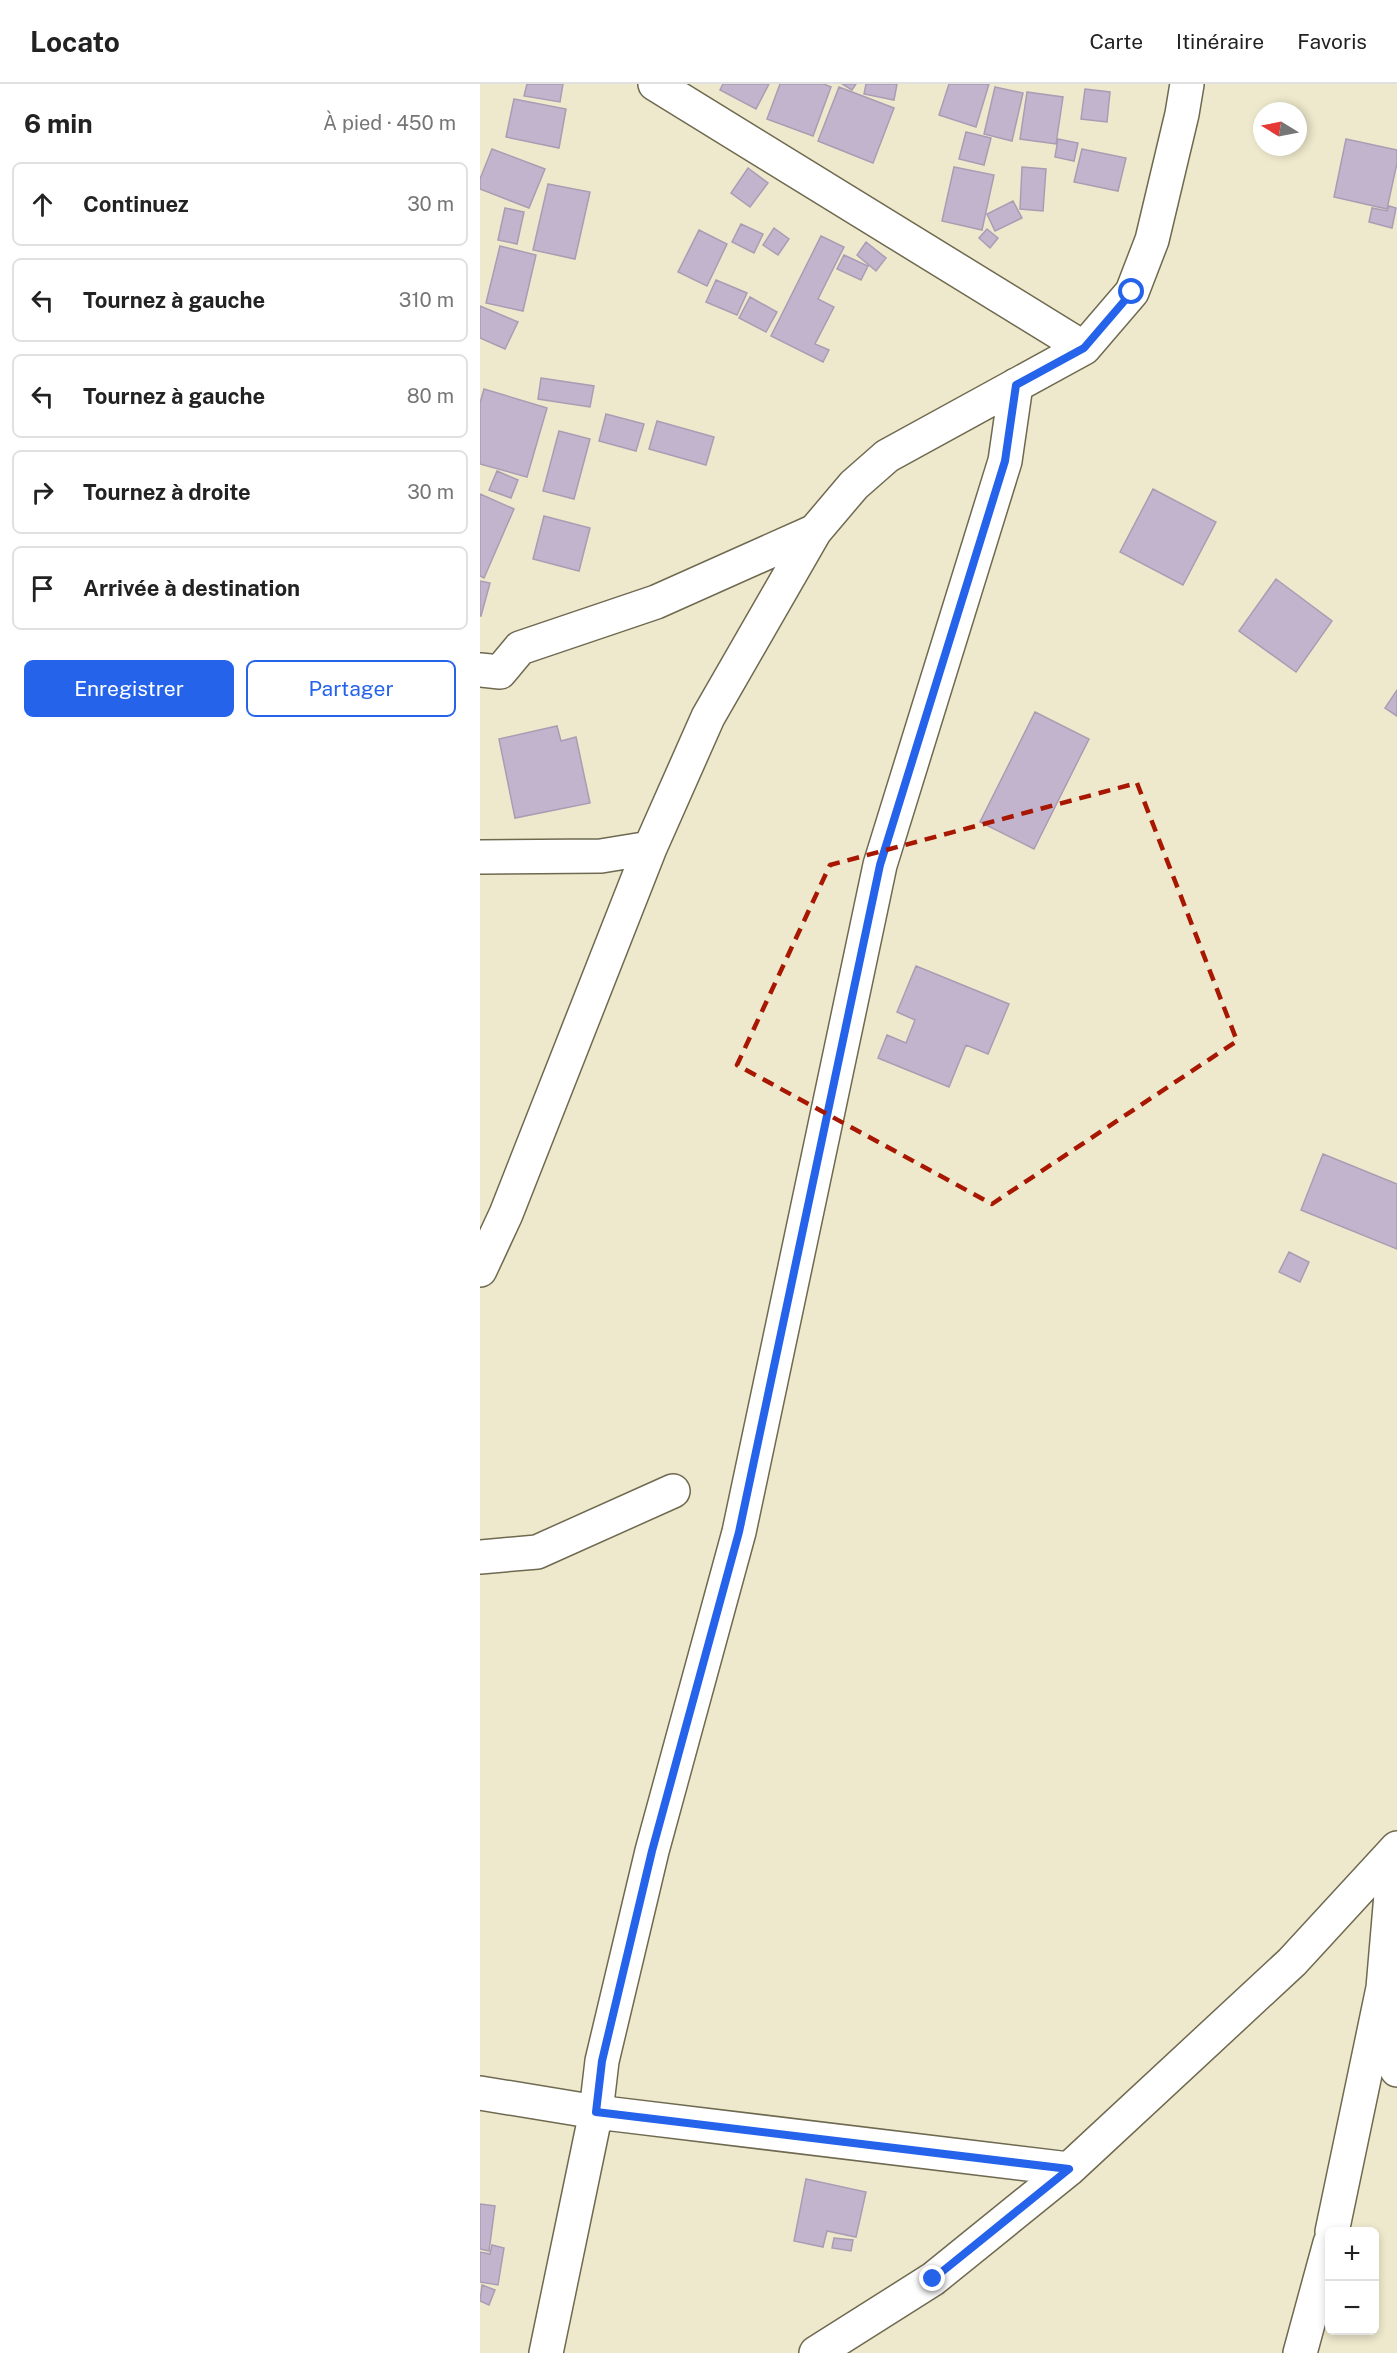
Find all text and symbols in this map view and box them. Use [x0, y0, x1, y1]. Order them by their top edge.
text: Locato [30, 25, 120, 58]
text: Carte [1089, 29, 1143, 54]
text: Itinéraire [1176, 29, 1264, 54]
text: Favoris [1297, 29, 1367, 54]
north arrow [1253, 102, 1307, 156]
text: 6 min [24, 108, 93, 139]
text: À pied · 450 m [323, 111, 456, 135]
icon: ahead [26, 188, 59, 221]
text: Continuez [83, 191, 189, 217]
text: 30 m [407, 192, 454, 216]
route start [1118, 278, 1144, 304]
icon: left [26, 284, 59, 317]
text: Tournez à gauche [83, 287, 265, 313]
text: 310 m [399, 288, 454, 312]
icon: left [26, 380, 59, 413]
text: Tournez à gauche [83, 383, 265, 409]
text: 80 m [407, 384, 454, 408]
icon: right [26, 476, 59, 509]
text: Tournez à droite [83, 479, 251, 505]
text: 30 m [407, 480, 454, 504]
icon: arrive [26, 572, 59, 605]
text: Arrivée à destination [83, 575, 300, 601]
button: Enregistrer [24, 660, 234, 717]
button: Partager [246, 660, 456, 717]
map controls [1325, 2227, 1379, 2335]
button: + [1325, 2227, 1379, 2281]
route end [919, 2265, 945, 2291]
button: − [1325, 2281, 1379, 2335]

